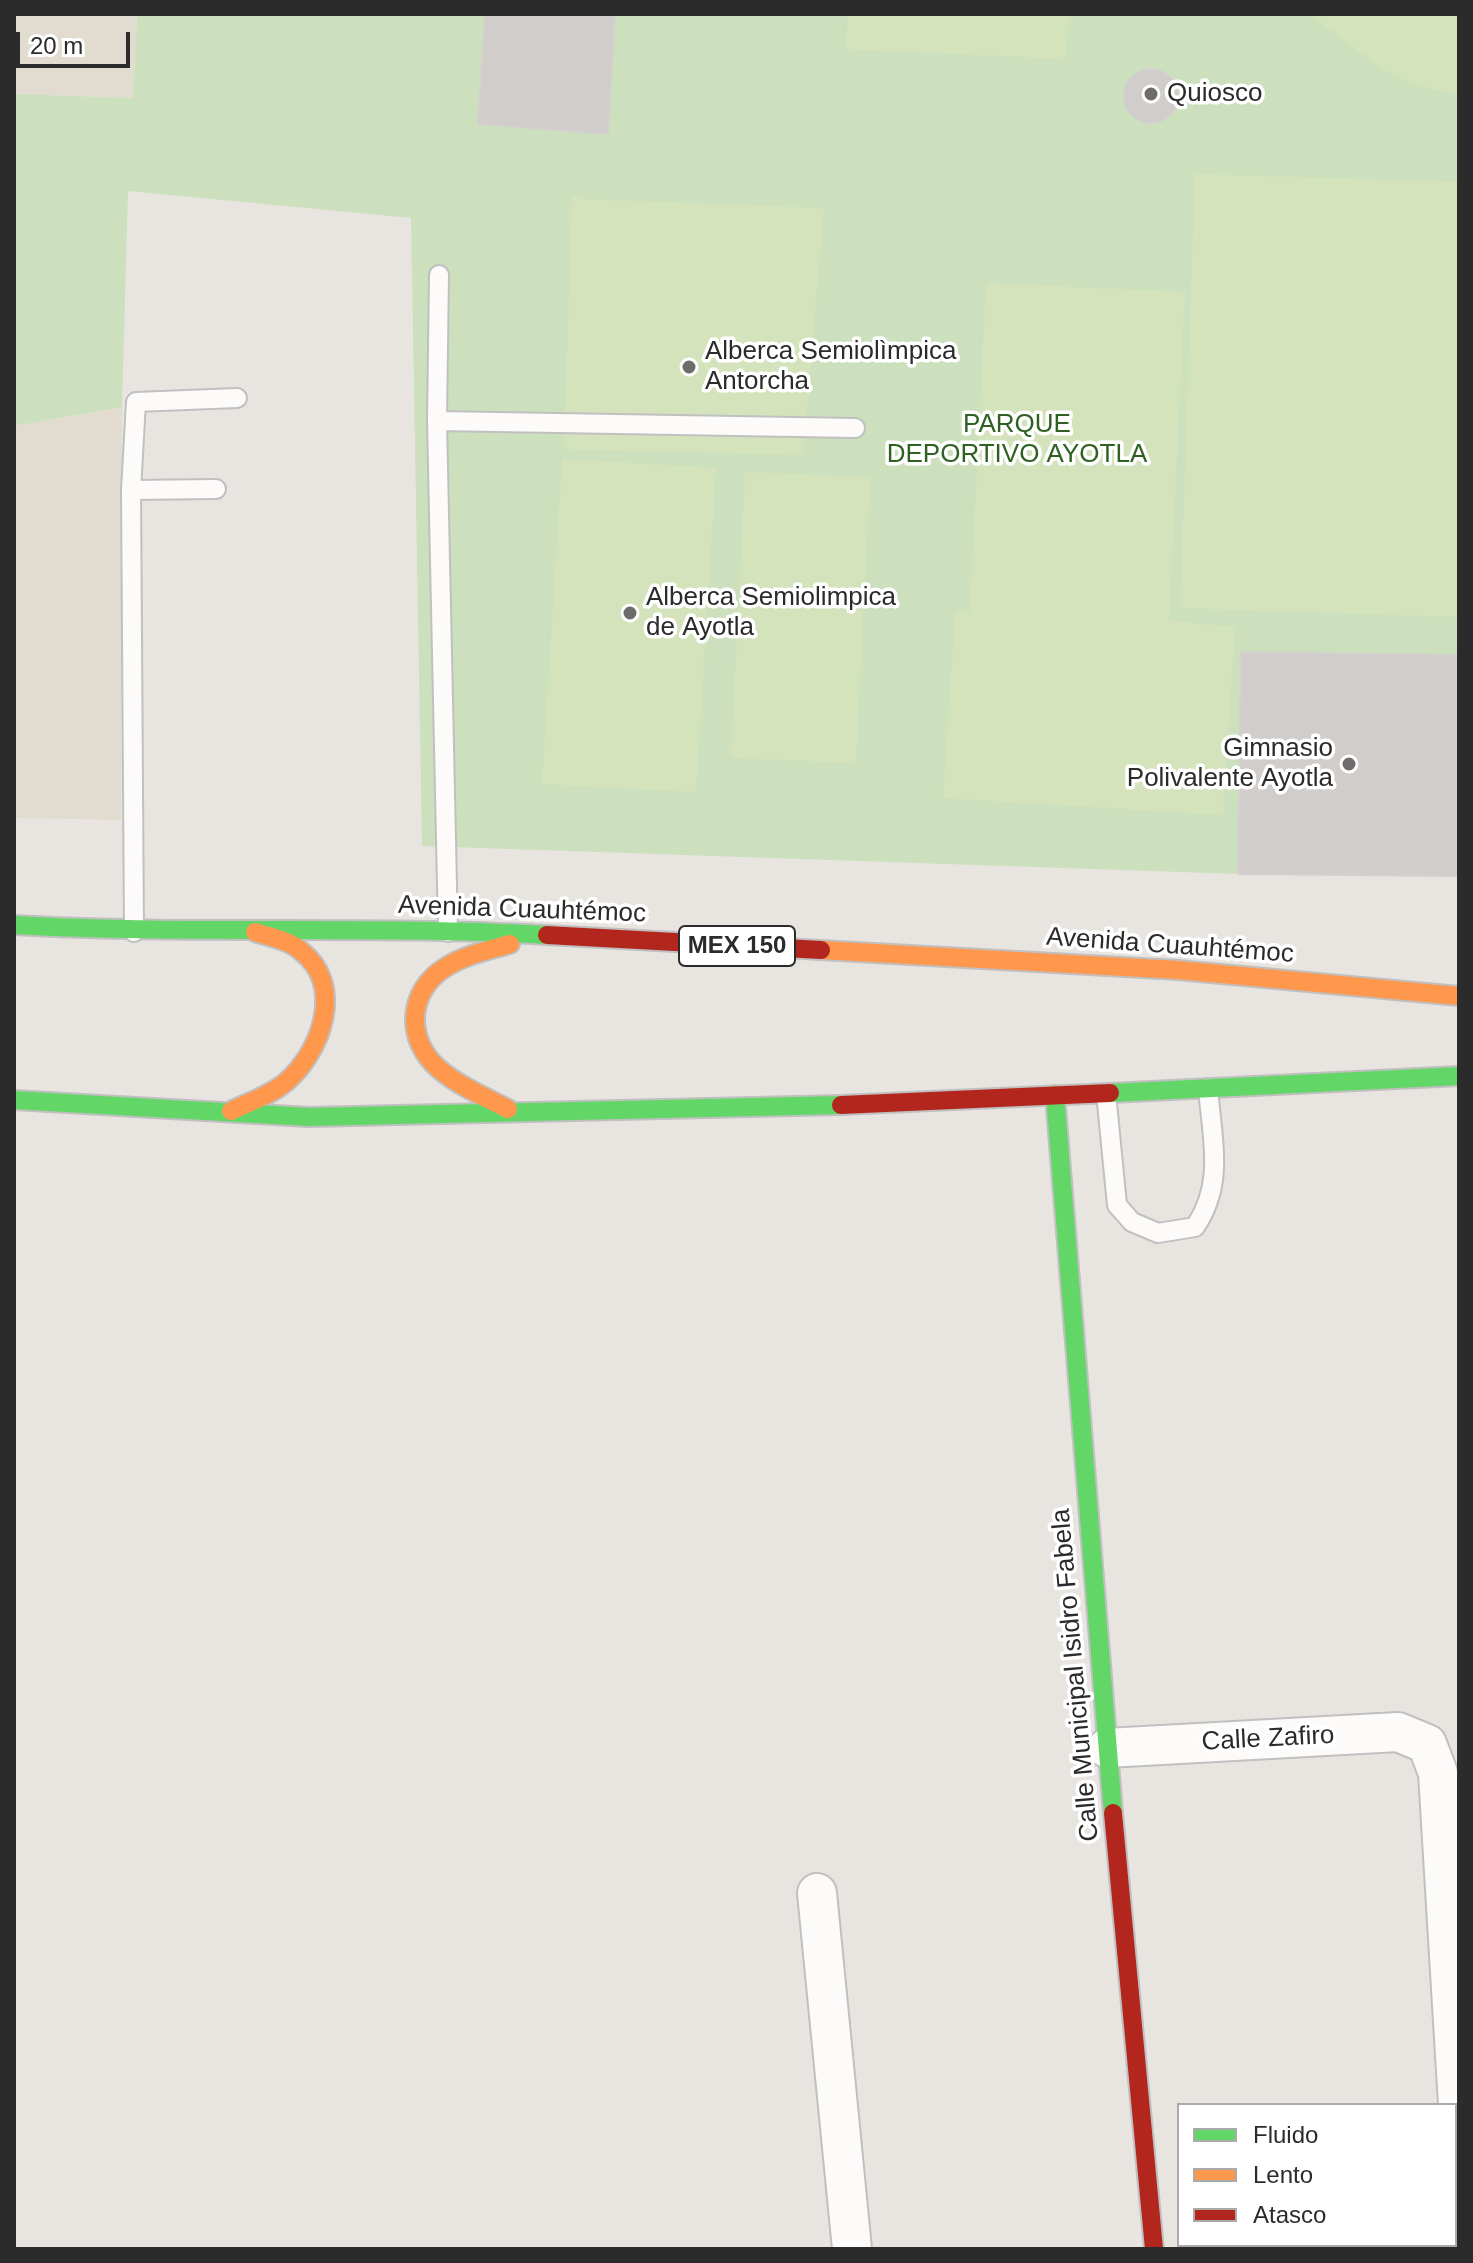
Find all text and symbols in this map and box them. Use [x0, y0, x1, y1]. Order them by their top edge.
scale bar [20, 16, 134, 66]
text: 20 m [30, 32, 83, 59]
place label: Quiosco [1167, 78, 1262, 110]
marker: Quiosco [1142, 85, 1160, 103]
place label: Alberca Semiolìmpica Antorcha [705, 336, 956, 398]
marker: Alberca Semiolìmpica Antorcha [680, 358, 698, 376]
park label: PARQUE DEPORTIVO AYOTLA [887, 409, 1147, 470]
place label: Alberca Semiolimpica de Ayotla [646, 582, 896, 644]
marker: Alberca Semiolimpica de Ayotla [621, 604, 639, 622]
place label: Gimnasio Polivalente Ayotla [1127, 733, 1333, 794]
marker: Gimnasio Polivalente Ayotla [1340, 755, 1358, 773]
street label: Avenida Cuauhtémoc [397, 890, 647, 930]
street label: Avenida Cuauhtémoc [1045, 922, 1295, 970]
road number: MEX 150 [679, 926, 795, 966]
street label: Calle Municipal Isidro Fabela [1046, 1507, 1106, 1843]
street label: Calle Zafiro [1201, 1720, 1335, 1758]
legend [1177, 2103, 1457, 2247]
text: Fluido [1253, 2121, 1318, 2148]
text: Lento [1253, 2161, 1313, 2188]
text: Atasco [1253, 2201, 1326, 2228]

